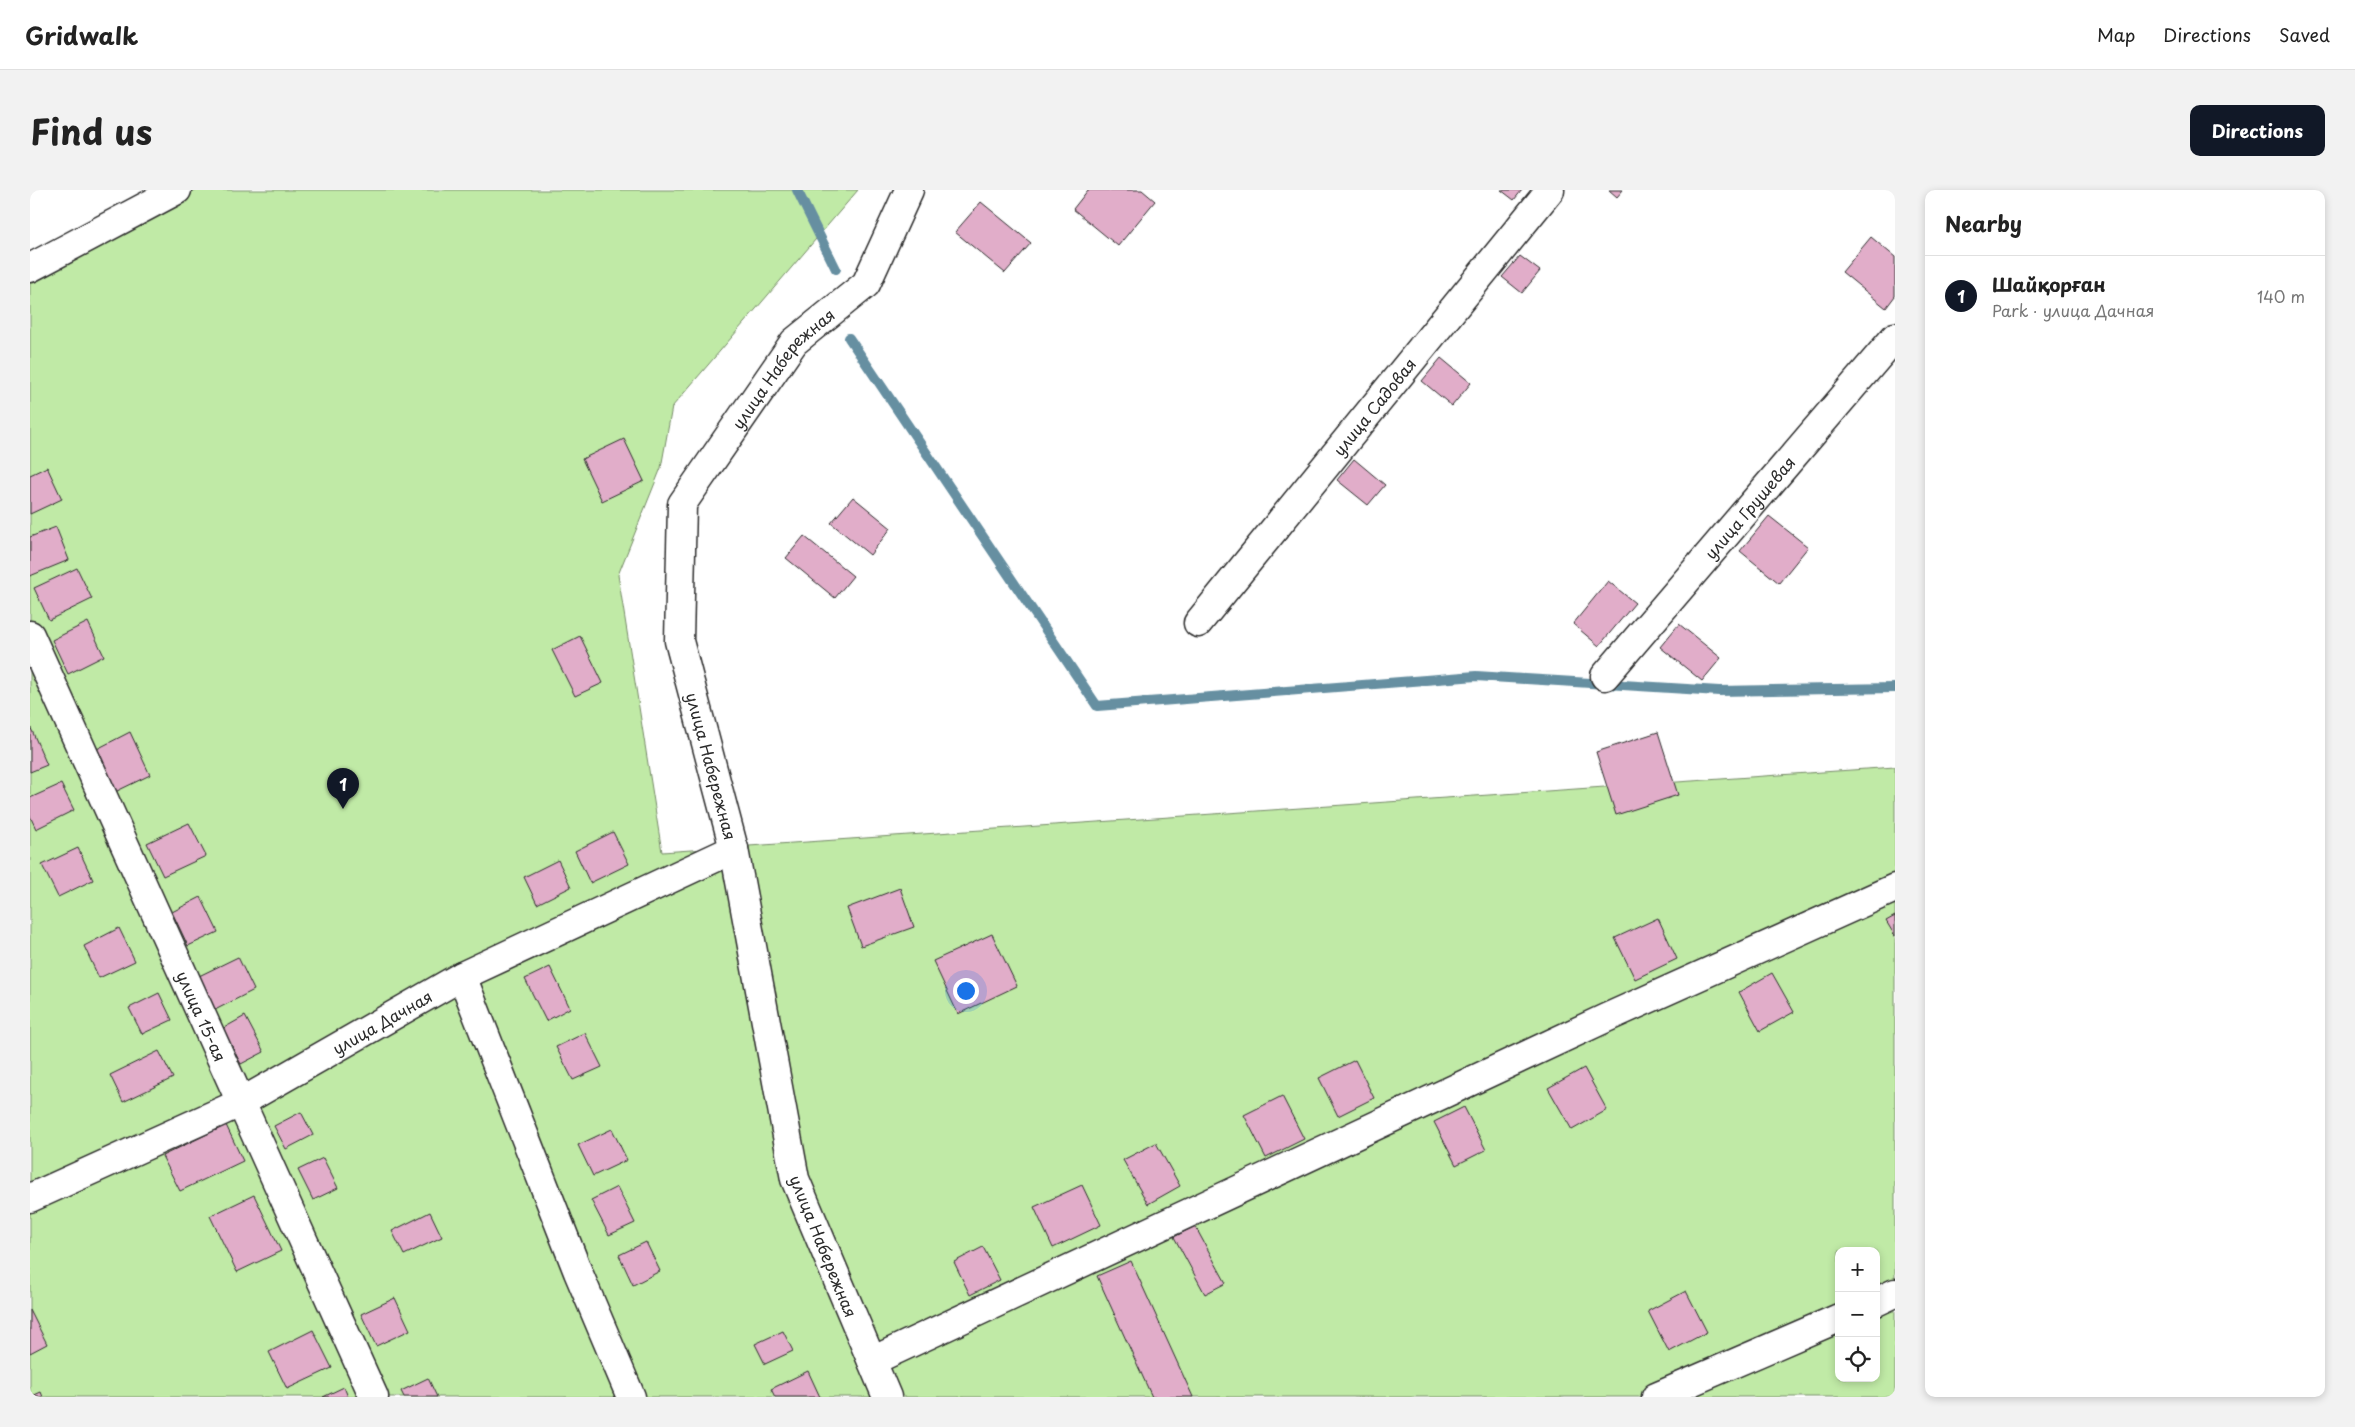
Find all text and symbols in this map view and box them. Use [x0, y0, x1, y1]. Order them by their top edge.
text: Gridwalk [25, 17, 138, 53]
text: Map [2097, 21, 2135, 48]
text: Directions [2163, 21, 2251, 48]
text: Saved [2279, 21, 2330, 48]
text: Find us [30, 104, 152, 157]
button: Directions [2190, 105, 2325, 156]
text: Nearby [1945, 207, 2022, 239]
text: Шайқорған [1992, 270, 2106, 298]
text: 1 [1957, 284, 1965, 308]
text: 140 m [2257, 284, 2305, 308]
text: Park · улица Дачная [1992, 298, 2154, 322]
street label: улица Набережная [725, 302, 839, 434]
street label: улица Садовая [1327, 352, 1421, 461]
street label: улица Грушевая [1698, 451, 1800, 564]
street label: улица Набережная [681, 690, 743, 842]
pin: 1 [327, 768, 359, 809]
street label: улица 15-ая [171, 967, 233, 1065]
your location [953, 978, 979, 1004]
street label: улица Дачная [328, 984, 436, 1060]
street label: улица Набережная [784, 1171, 864, 1321]
map controls [1835, 1247, 1880, 1382]
button: + [1835, 1247, 1880, 1292]
button: − [1835, 1292, 1880, 1337]
button: locate [1835, 1337, 1880, 1382]

